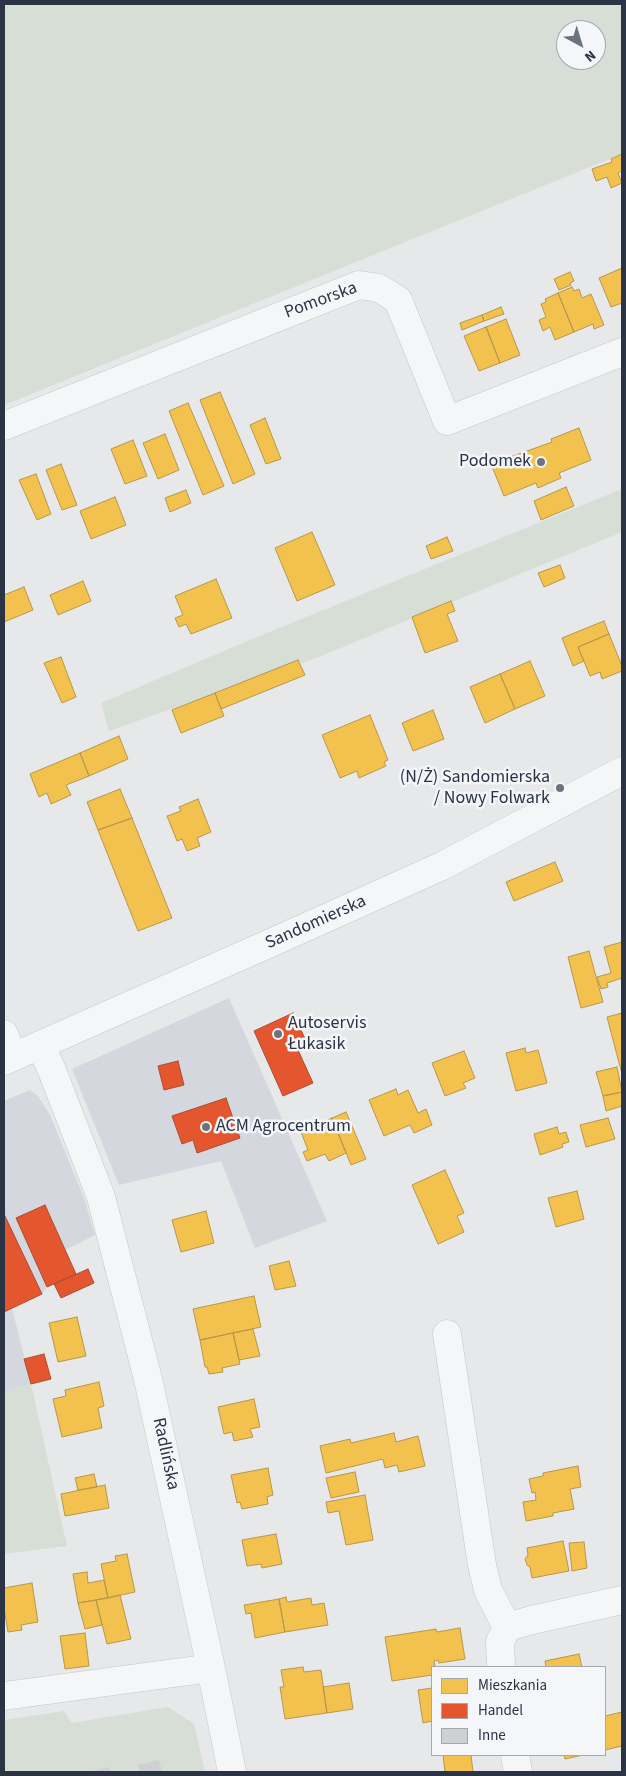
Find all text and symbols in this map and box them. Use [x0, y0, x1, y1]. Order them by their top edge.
north arrow [556, 20, 606, 70]
text: N [580, 45, 600, 67]
street label: Pomorska [282, 278, 360, 324]
place label: Podomek [459, 451, 531, 473]
marker: Podomek [535, 456, 547, 468]
place label: (N/Ż) Sandomierska / Nowy Folwark [400, 767, 550, 810]
marker: (N/Ż) Sandomierska / Nowy Folwark [554, 782, 566, 794]
street label: Sandomierska [262, 891, 370, 955]
place label: Autoservis Łukasik [288, 1013, 367, 1056]
marker: Autoservis Łukasik [272, 1028, 284, 1040]
place label: ACM Agrocentrum [216, 1116, 351, 1138]
marker: ACM Agrocentrum [200, 1121, 212, 1133]
street label: Radlińska [147, 1416, 183, 1492]
legend [431, 1666, 606, 1756]
text: Mieszkania [478, 1675, 547, 1696]
text: Handel [478, 1700, 523, 1721]
text: Inne [478, 1725, 506, 1746]

